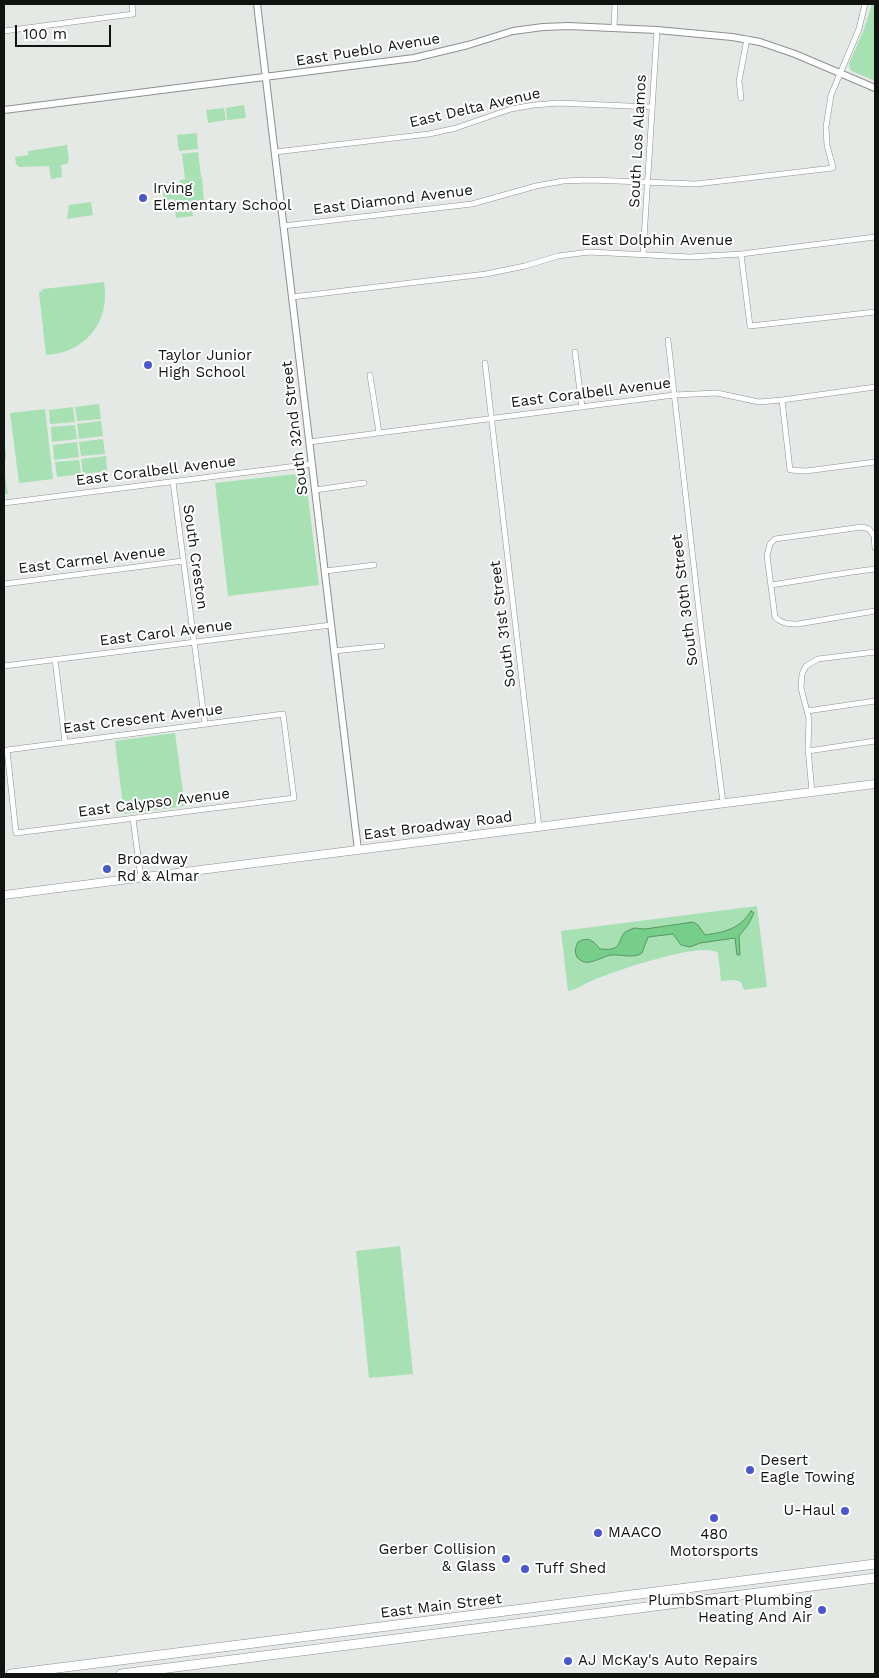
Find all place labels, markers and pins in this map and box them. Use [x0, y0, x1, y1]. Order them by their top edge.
place label: Irving Elementary School [153, 180, 292, 215]
marker: Irving Elementary School [137, 192, 149, 204]
place label: Taylor Junior High School [158, 347, 252, 382]
marker: Taylor Junior High School [142, 359, 154, 371]
place label: Broadway Rd & Almar [117, 851, 199, 886]
marker: Broadway Rd & Almar [101, 863, 113, 875]
place label: Desert Eagle Towing [760, 1452, 854, 1487]
marker: Desert Eagle Towing [744, 1464, 756, 1476]
place label: U-Haul [783, 1502, 835, 1520]
marker: U-Haul [839, 1505, 851, 1517]
marker: 480 Motorsports [708, 1512, 720, 1524]
place label: MAACO [608, 1524, 662, 1542]
place label: 480 Motorsports [670, 1526, 758, 1561]
marker: MAACO [592, 1527, 604, 1539]
place label: Gerber Collision & Glass [378, 1541, 496, 1576]
marker: Gerber Collision & Glass [500, 1553, 512, 1565]
place label: Tuff Shed [535, 1560, 606, 1578]
marker: Tuff Shed [519, 1563, 531, 1575]
place label: PlumbSmart Plumbing Heating And Air [648, 1592, 812, 1627]
marker: PlumbSmart Plumbing Heating And Air [816, 1604, 828, 1616]
place label: AJ McKay's Auto Repairs [578, 1652, 758, 1670]
marker: AJ McKay's Auto Repairs [562, 1655, 574, 1667]

